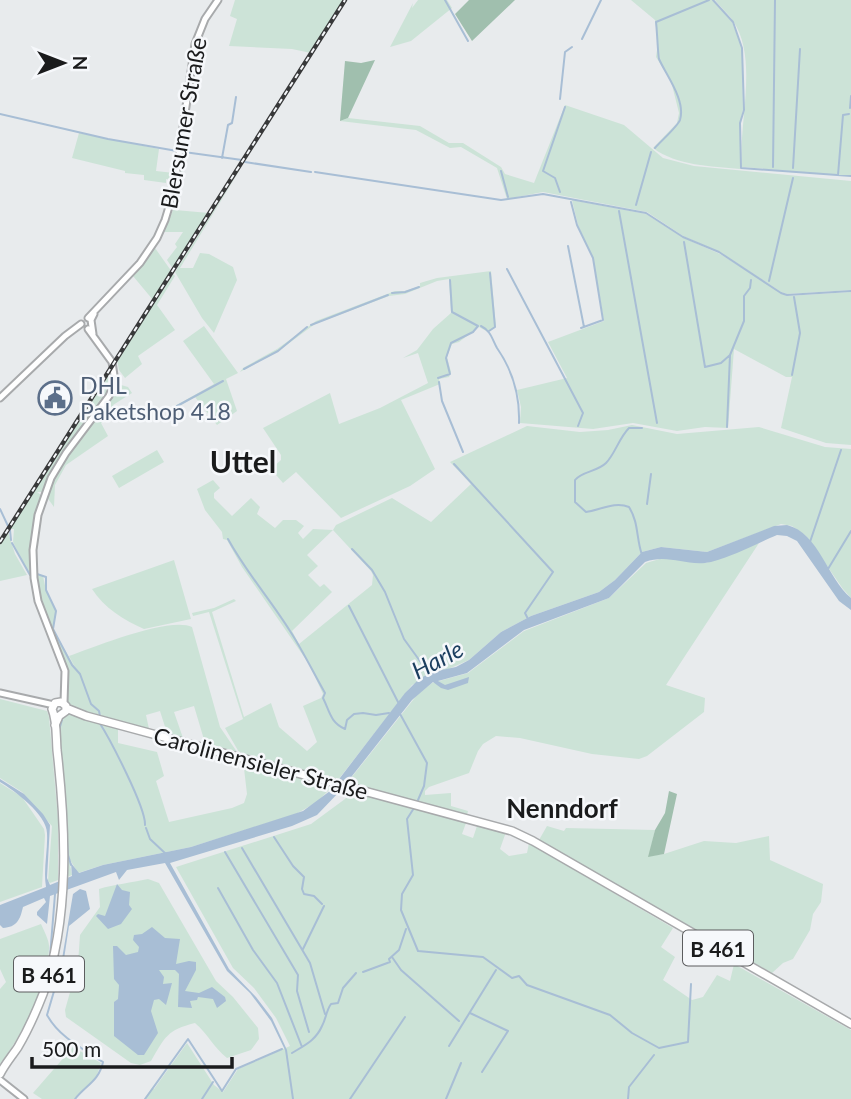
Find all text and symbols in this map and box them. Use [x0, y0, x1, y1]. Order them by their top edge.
north arrow [28, 28, 98, 98]
street label: Blersumer Straße [154, 35, 212, 211]
text: N [69, 56, 92, 70]
place label: DHL Paketshop 418 [80, 371, 231, 425]
public building icon: DHL Paketshop 418 [36, 379, 74, 417]
district label: Uttel [210, 443, 276, 479]
water label: Harle [406, 634, 468, 684]
street label: Carolinensieler Straße [151, 721, 371, 805]
district label: Nenndorf [506, 792, 618, 824]
road number: B 461 [683, 930, 753, 965]
road number: B 461 [14, 956, 84, 992]
scale bar [32, 1026, 231, 1070]
text: 500 m [42, 1036, 101, 1061]

